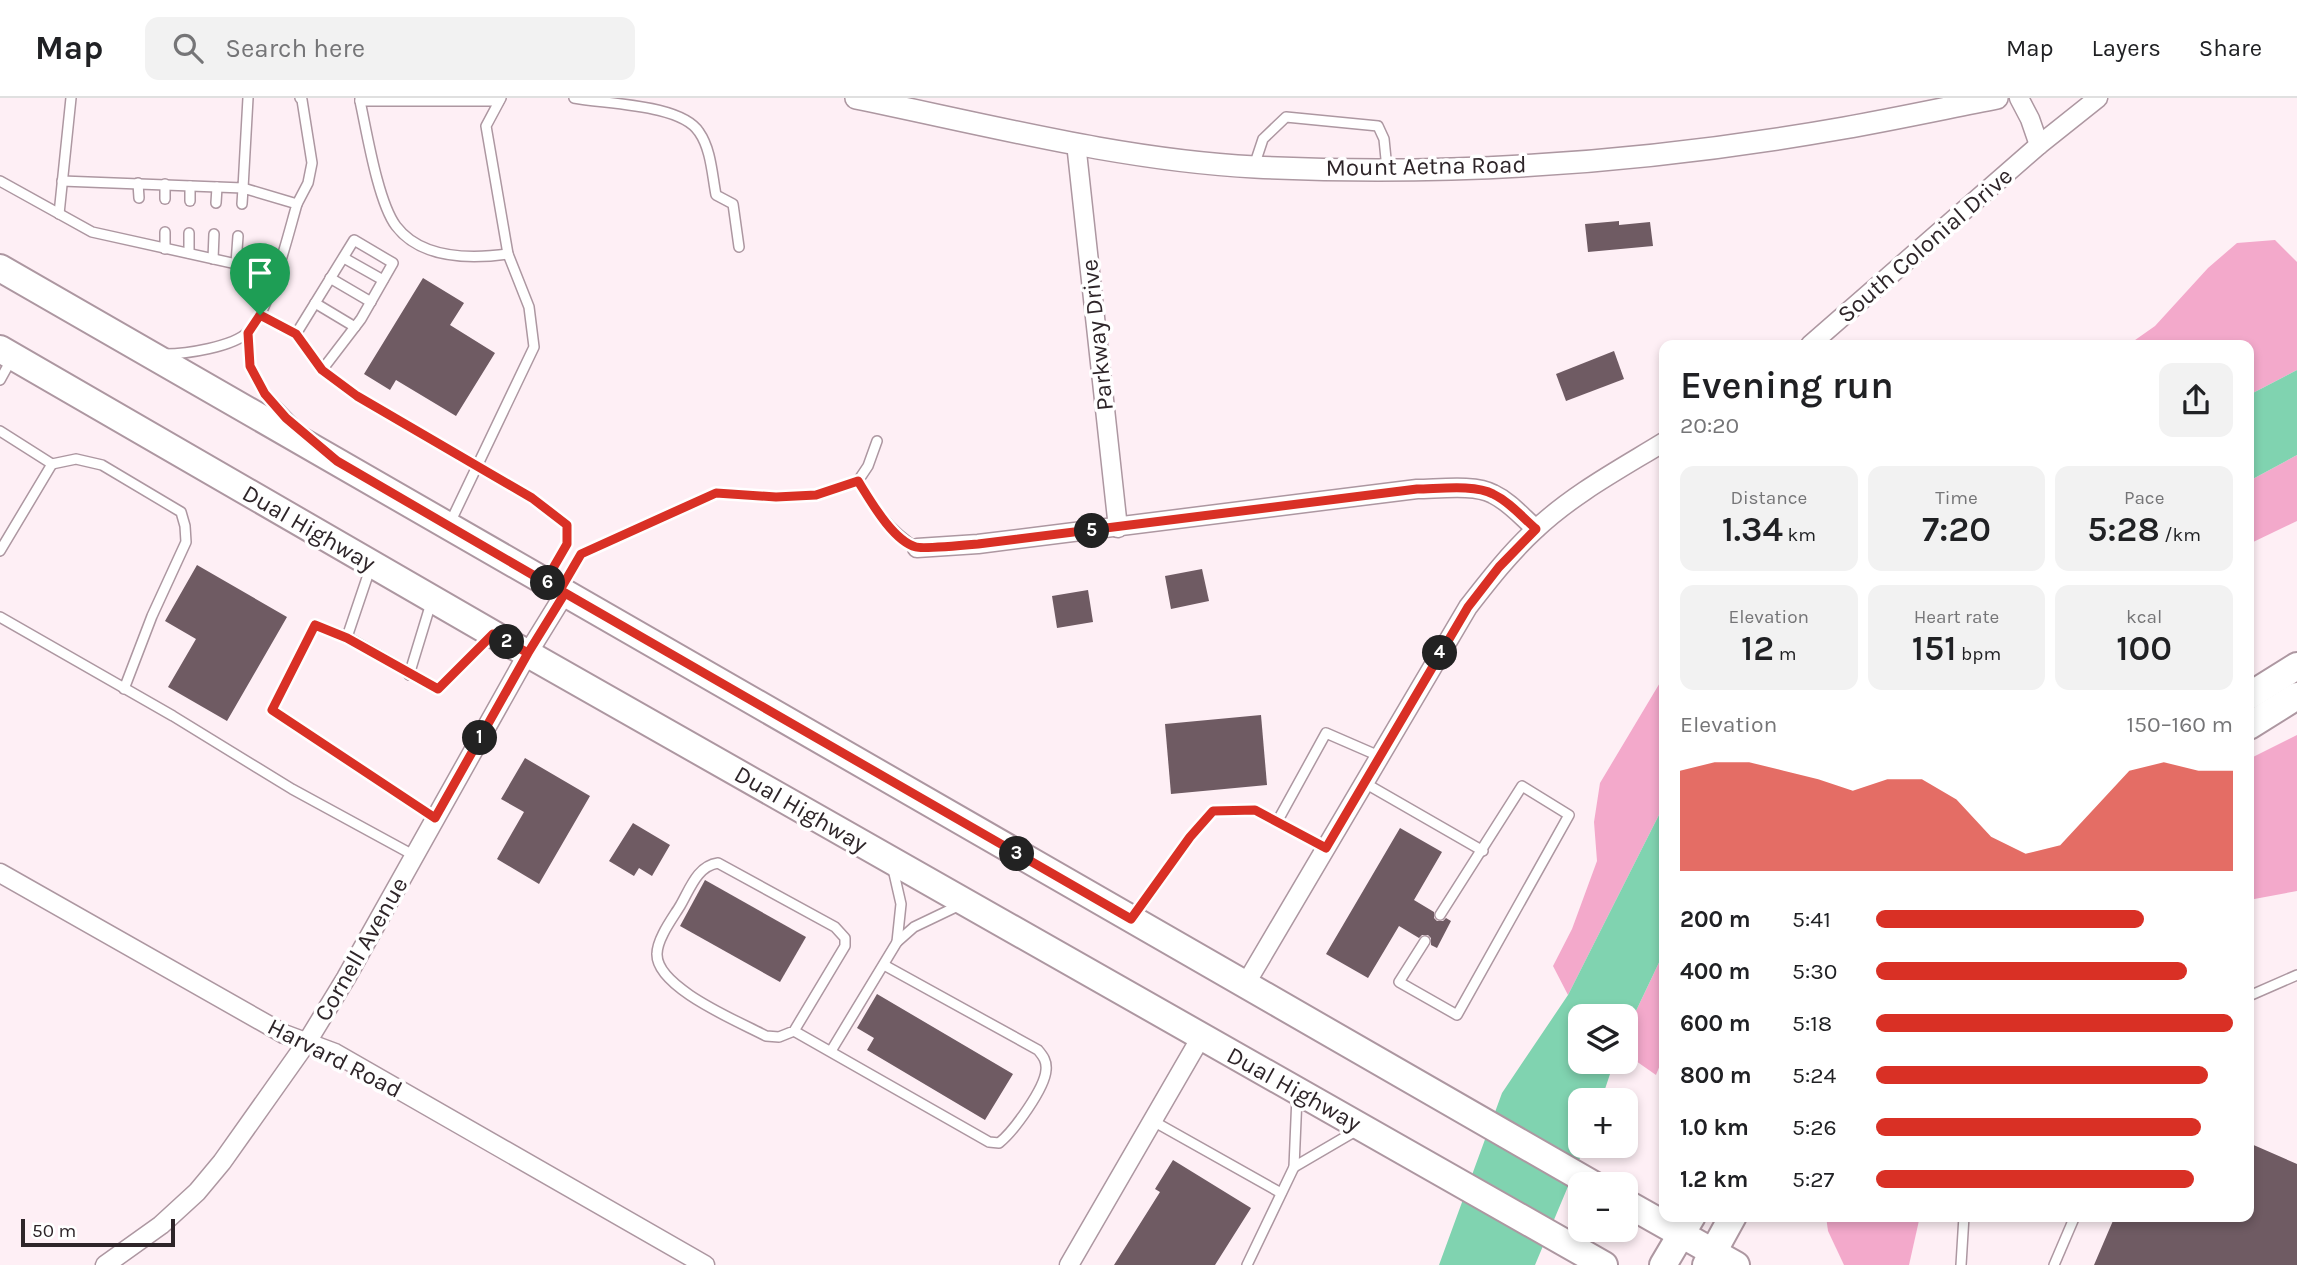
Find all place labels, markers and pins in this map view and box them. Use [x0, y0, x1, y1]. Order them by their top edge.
pin [230, 243, 290, 315]
pin: 5 [1074, 514, 1110, 548]
pin: 6 [530, 566, 566, 601]
pin: 2 [490, 624, 524, 660]
pin: 4 [1422, 636, 1458, 670]
pin: 1 [462, 720, 498, 756]
pin: 3 [1000, 836, 1034, 872]

